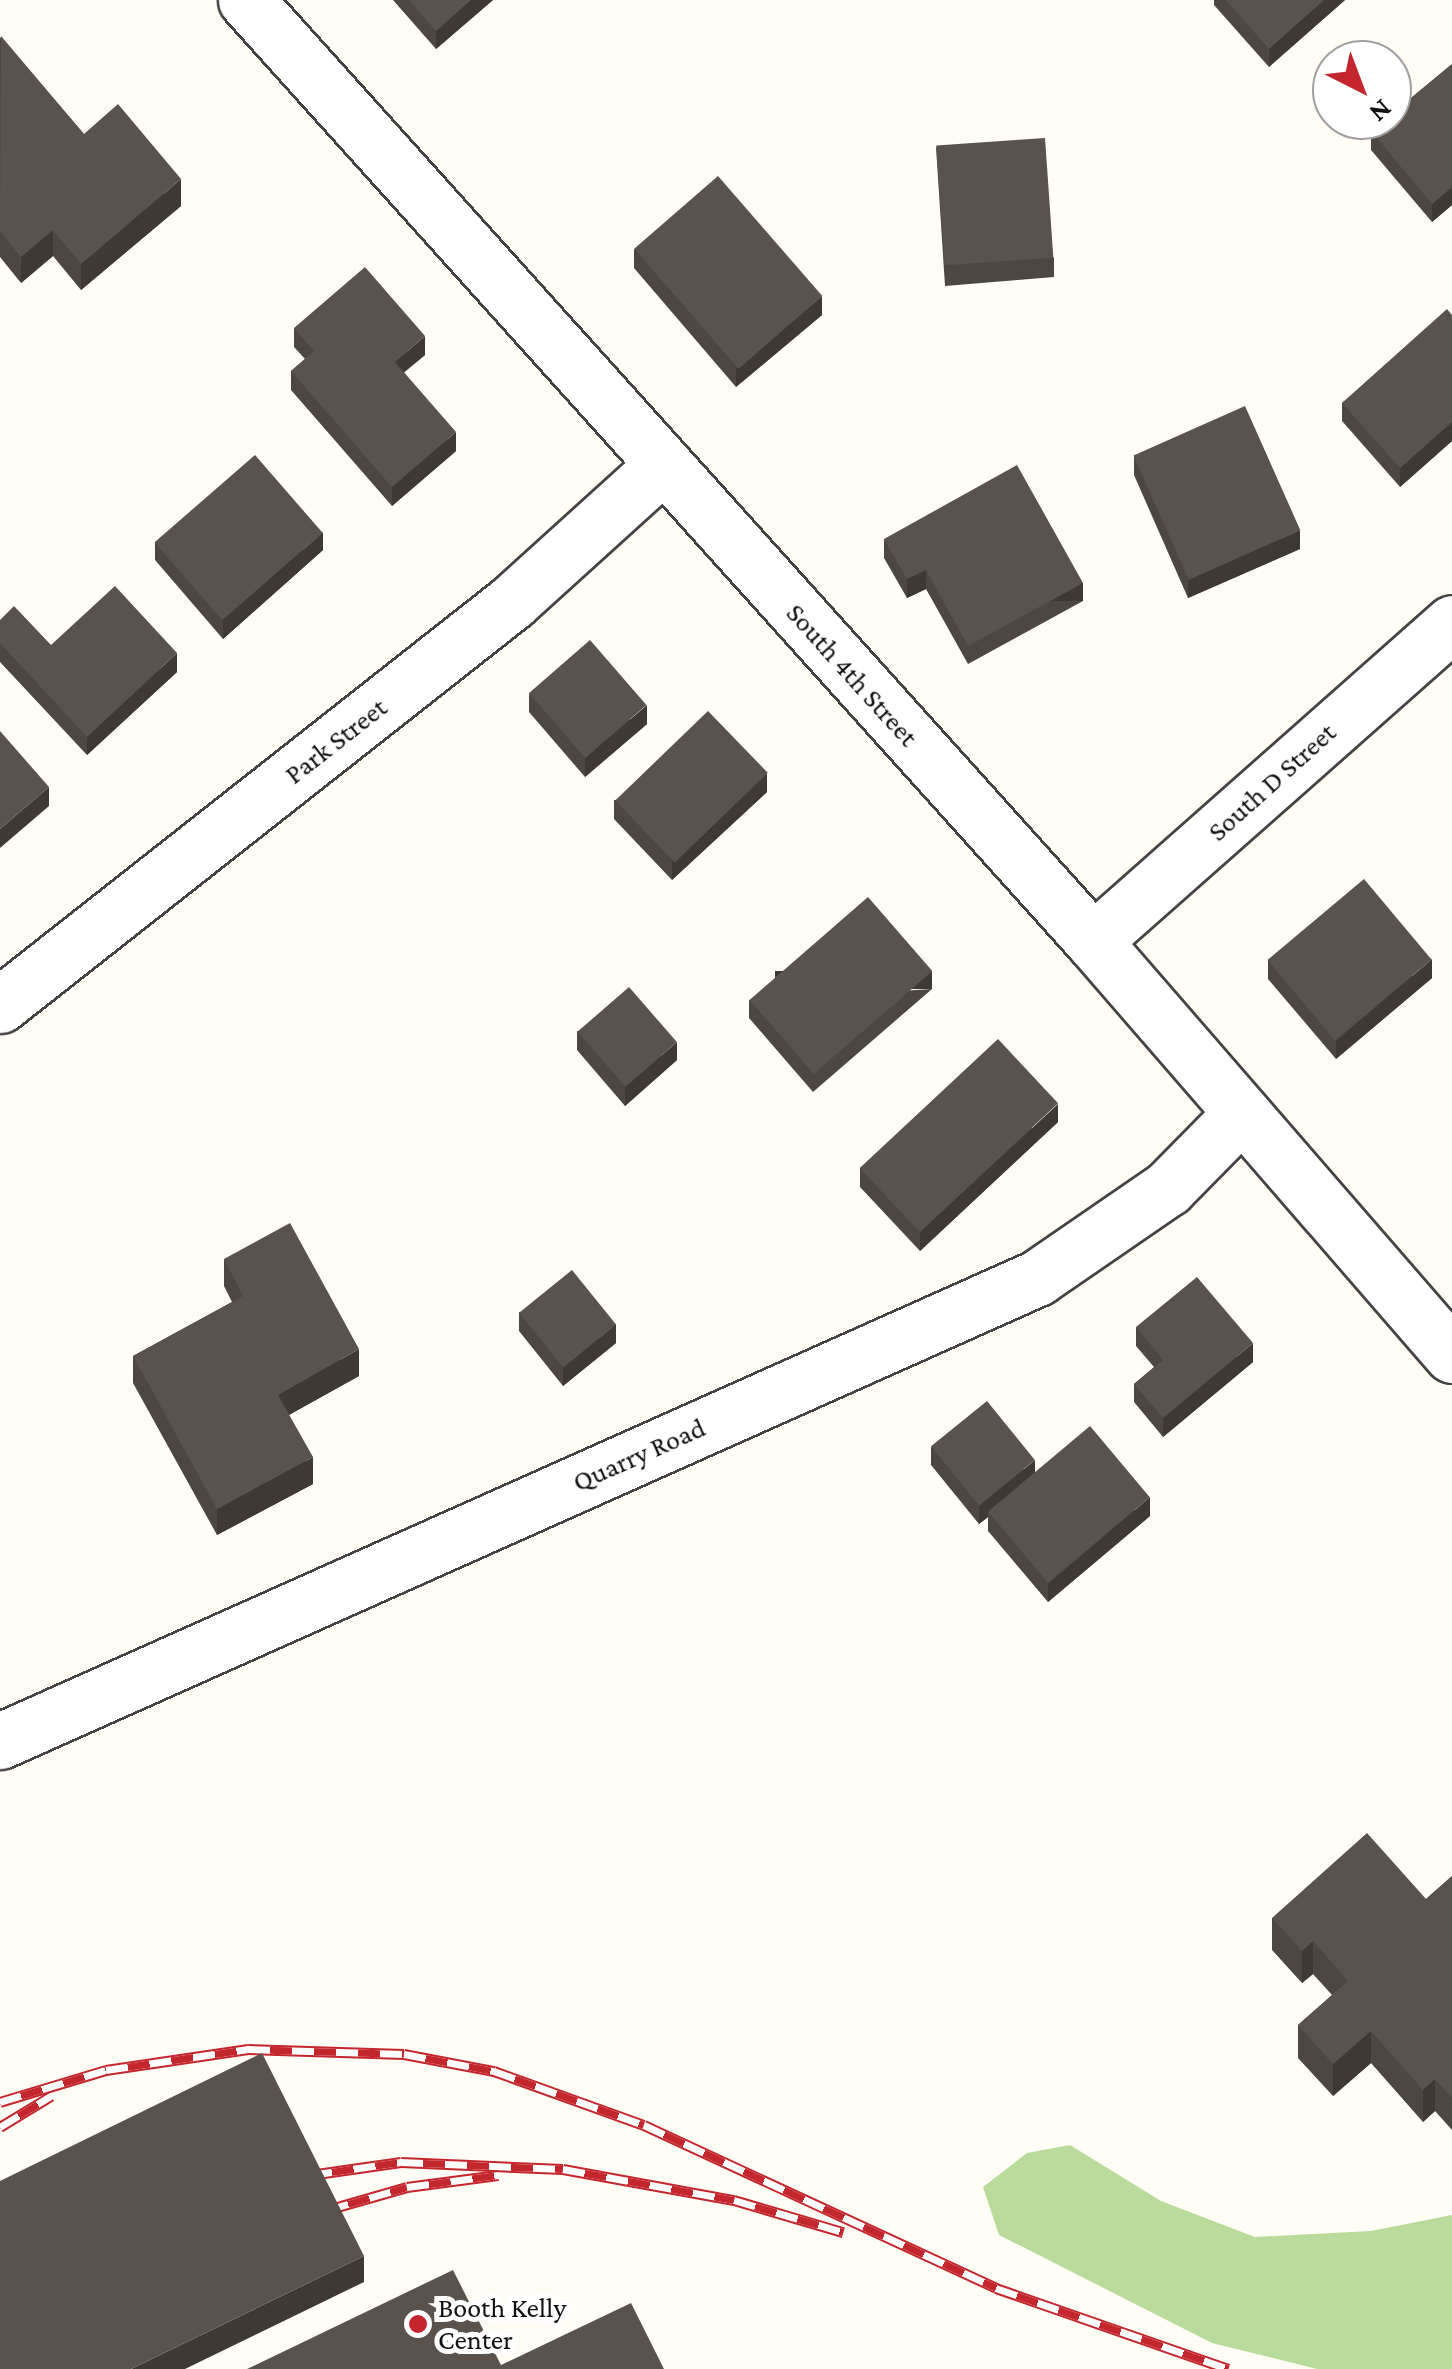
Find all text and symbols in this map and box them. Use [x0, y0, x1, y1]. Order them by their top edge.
north arrow [1312, 40, 1412, 140]
text: N [1364, 93, 1399, 129]
street label: South 4th Street [779, 597, 925, 753]
street label: Park Street [278, 691, 394, 791]
street label: South D Street [1201, 716, 1343, 848]
street label: Quarry Road [568, 1411, 710, 1499]
place label: Booth Kelly Center [438, 2291, 566, 2357]
marker: Booth Kelly Center [407, 2313, 429, 2335]

